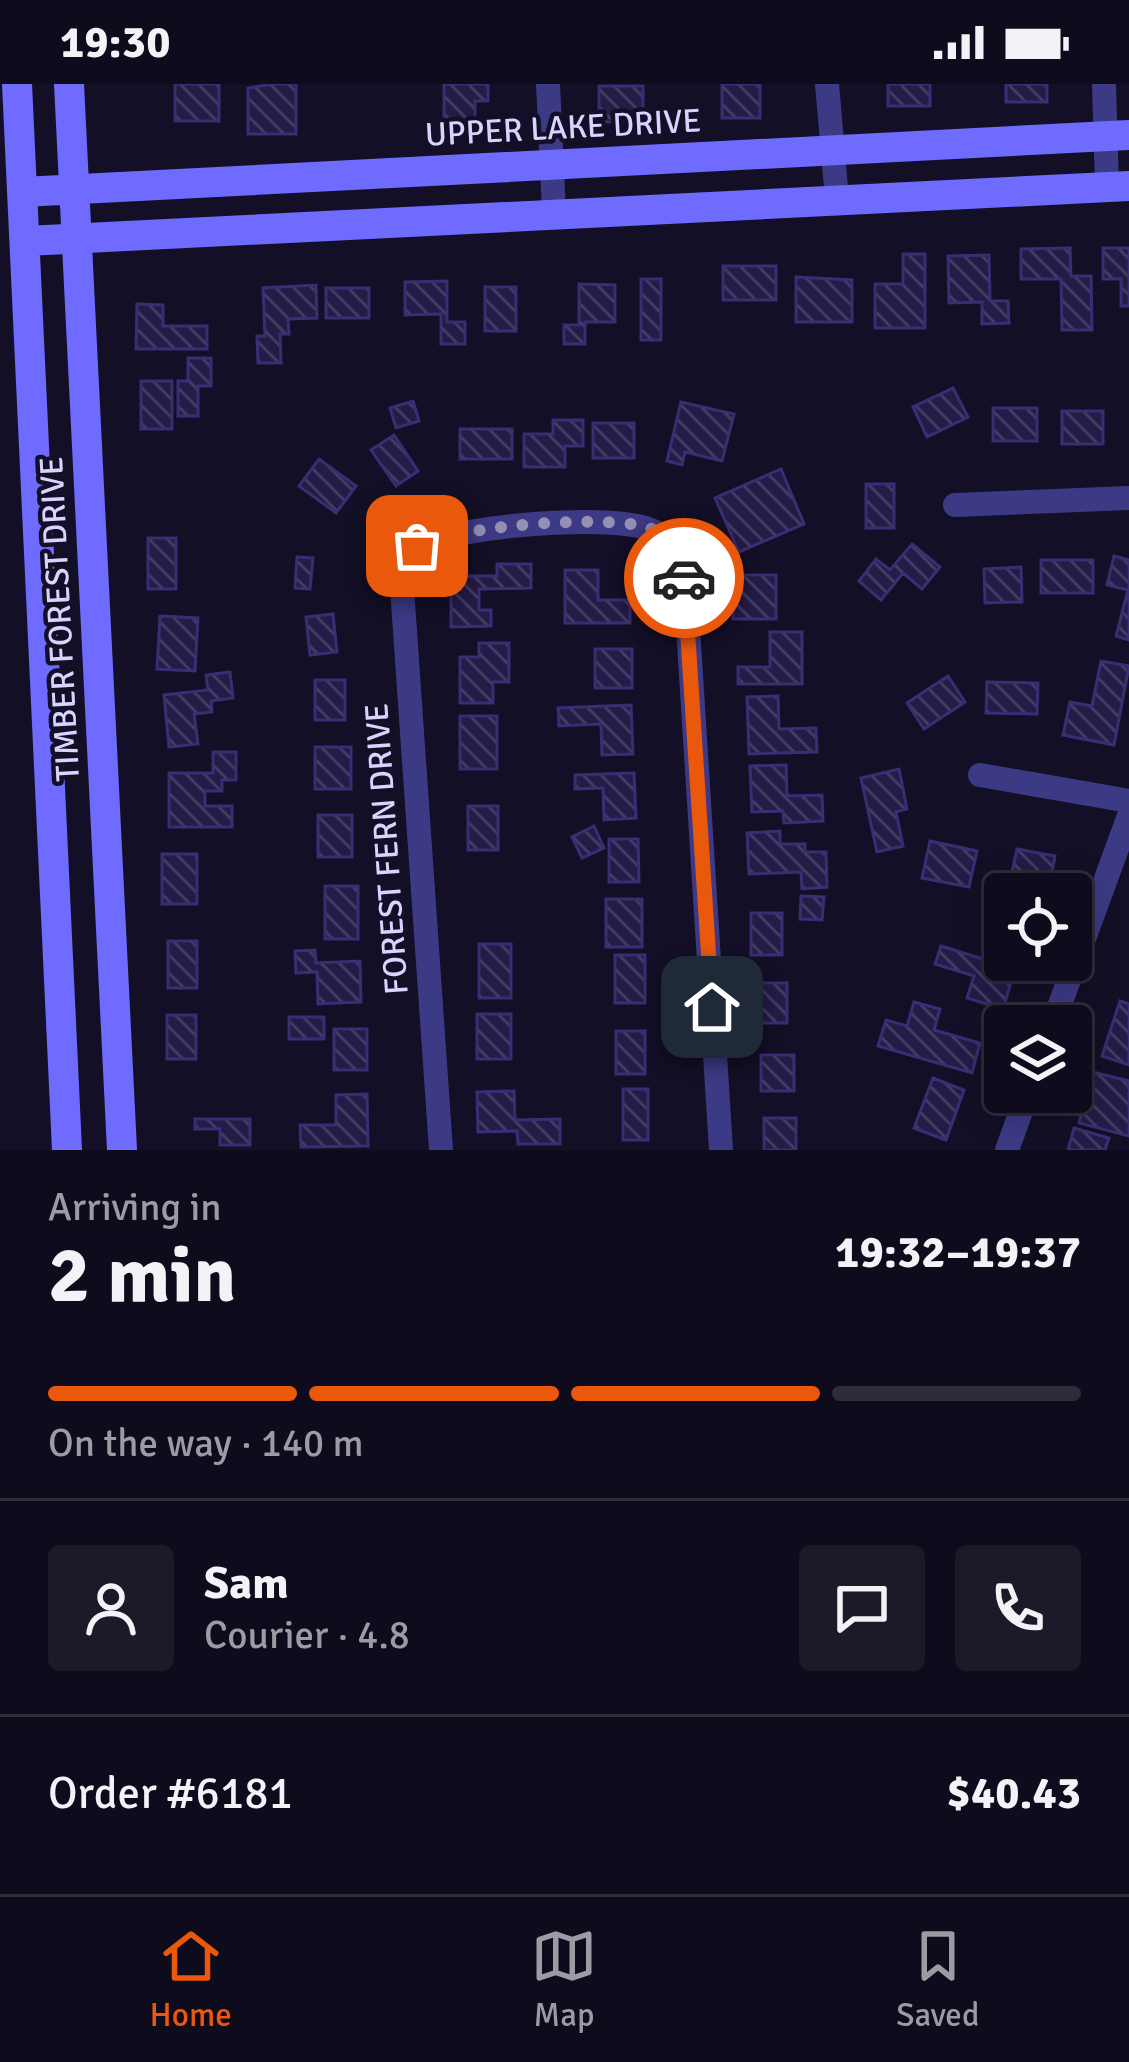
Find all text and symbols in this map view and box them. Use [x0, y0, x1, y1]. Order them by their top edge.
text: 19:30 [60, 15, 170, 70]
street label: UPPER LAKE DRIVE [424, 100, 702, 156]
street label: TIMBER FOREST DRIVE [31, 456, 89, 782]
pin [366, 495, 468, 597]
icon: bag [384, 513, 450, 579]
courier [624, 518, 744, 638]
icon: car [651, 545, 717, 611]
street label: FOREST FERN DRIVE [356, 702, 418, 996]
map controls [984, 873, 1092, 1113]
button: locate [984, 873, 1092, 981]
pin [661, 956, 763, 1058]
icon: home [679, 974, 745, 1040]
button: layers [984, 1005, 1092, 1113]
text: Arriving in [48, 1183, 222, 1231]
text: 19:32–19:37 [835, 1225, 1081, 1280]
text: 2 min [48, 1228, 236, 1324]
text: On the way · 140 m [48, 1419, 364, 1467]
button: person [48, 1545, 174, 1671]
button: chat [799, 1545, 925, 1671]
button: phone [955, 1545, 1081, 1671]
text: Sam [204, 1556, 289, 1611]
text: Courier · 4.8 [204, 1611, 410, 1659]
text: Order #6181 [48, 1766, 293, 1821]
text: $40.43 [947, 1766, 1081, 1821]
tab: Home [150, 1923, 232, 2036]
tab: Map [531, 1923, 597, 2036]
tab: Saved [896, 1923, 979, 2036]

